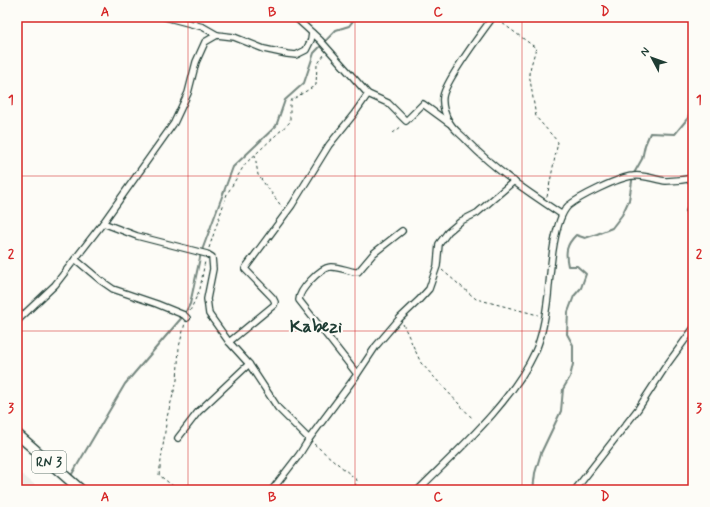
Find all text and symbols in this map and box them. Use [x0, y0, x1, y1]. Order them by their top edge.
text: A [101, 4, 109, 21]
text: B [268, 4, 277, 21]
text: C [433, 4, 443, 21]
text: D [601, 4, 610, 21]
north arrow [632, 38, 672, 78]
text: N [638, 45, 653, 59]
text: 1 [8, 92, 14, 109]
text: 1 [696, 92, 702, 109]
text: 2 [8, 246, 15, 263]
text: 2 [696, 246, 703, 263]
district label: Kabezi [290, 315, 342, 339]
text: 3 [8, 400, 14, 417]
text: 3 [696, 400, 702, 417]
road number: RN 3 [32, 451, 66, 473]
text: A [101, 489, 109, 506]
text: B [268, 489, 277, 506]
text: C [433, 489, 443, 506]
text: D [601, 489, 610, 506]

